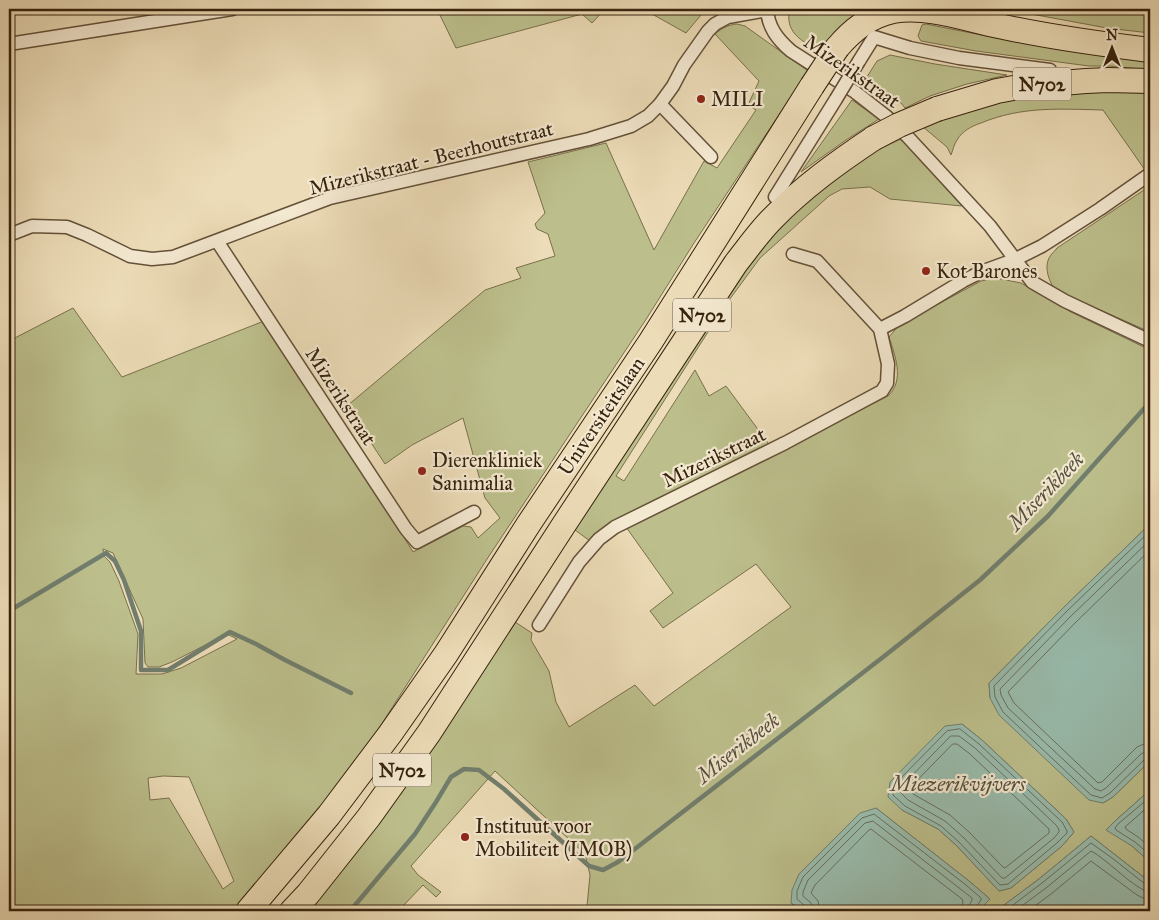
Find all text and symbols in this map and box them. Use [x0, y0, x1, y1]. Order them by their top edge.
north arrow [1086, 22, 1136, 72]
text: N [1106, 27, 1118, 44]
street label: Mizerikstraat [799, 29, 905, 113]
road number: N702 [1013, 68, 1071, 100]
place label: MILI [711, 87, 764, 111]
marker: MILI [695, 93, 707, 105]
street label: Mizerikstraat - Beerhoutstraat [306, 116, 556, 200]
place label: Kot Barones [936, 259, 1037, 283]
marker: Kot Barones [920, 265, 932, 277]
road number: N702 [673, 298, 731, 332]
street label: Mizerikstraat [300, 343, 382, 449]
street label: Universiteitslaan [553, 352, 650, 480]
street label: Mizerikstraat [658, 422, 770, 492]
water label: Miserikbeek [1001, 446, 1090, 537]
place label: Dierenkliniek Sanimalia [432, 448, 543, 495]
marker: Dierenkliniek Sanimalia [416, 465, 428, 477]
water label: Miserikbeek [690, 707, 785, 790]
road number: N702 [373, 754, 431, 786]
water label: Miezerikvijvers [889, 771, 1026, 797]
place label: Instituut voor Mobiliteit (IMOB) [475, 814, 632, 862]
marker: Instituut voor Mobiliteit (IMOB) [459, 831, 471, 843]

